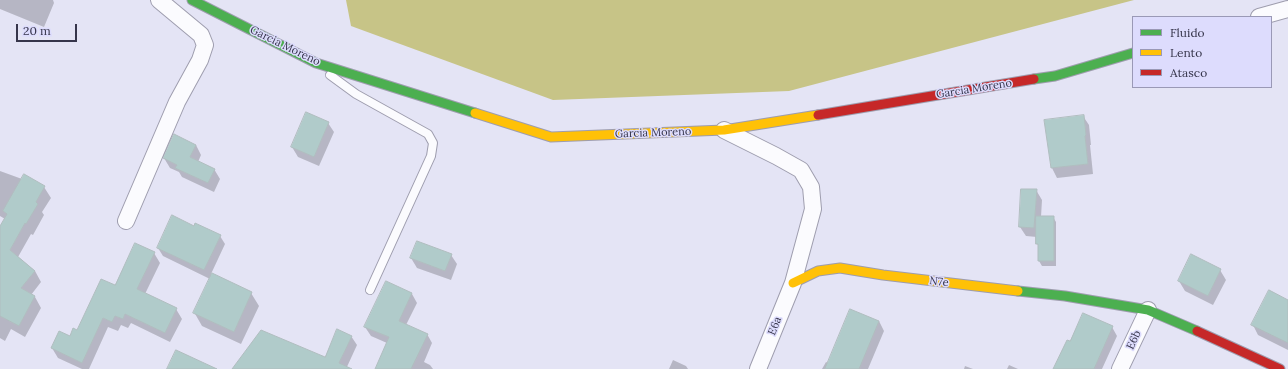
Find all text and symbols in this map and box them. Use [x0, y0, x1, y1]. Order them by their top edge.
scale bar [18, 16, 79, 42]
legend [1132, 16, 1272, 88]
text: 20 m [23, 23, 51, 38]
street label: Garcia Moreno [248, 23, 322, 69]
text: Fluido [1170, 25, 1205, 40]
text: Lento [1170, 45, 1202, 60]
text: Atasco [1170, 65, 1207, 80]
street label: Garcia Moreno [935, 77, 1013, 101]
street label: Garcia Moreno [615, 125, 691, 141]
street label: N7e [929, 274, 949, 290]
street label: E6a [765, 315, 785, 337]
street label: E6b [1124, 328, 1144, 352]

